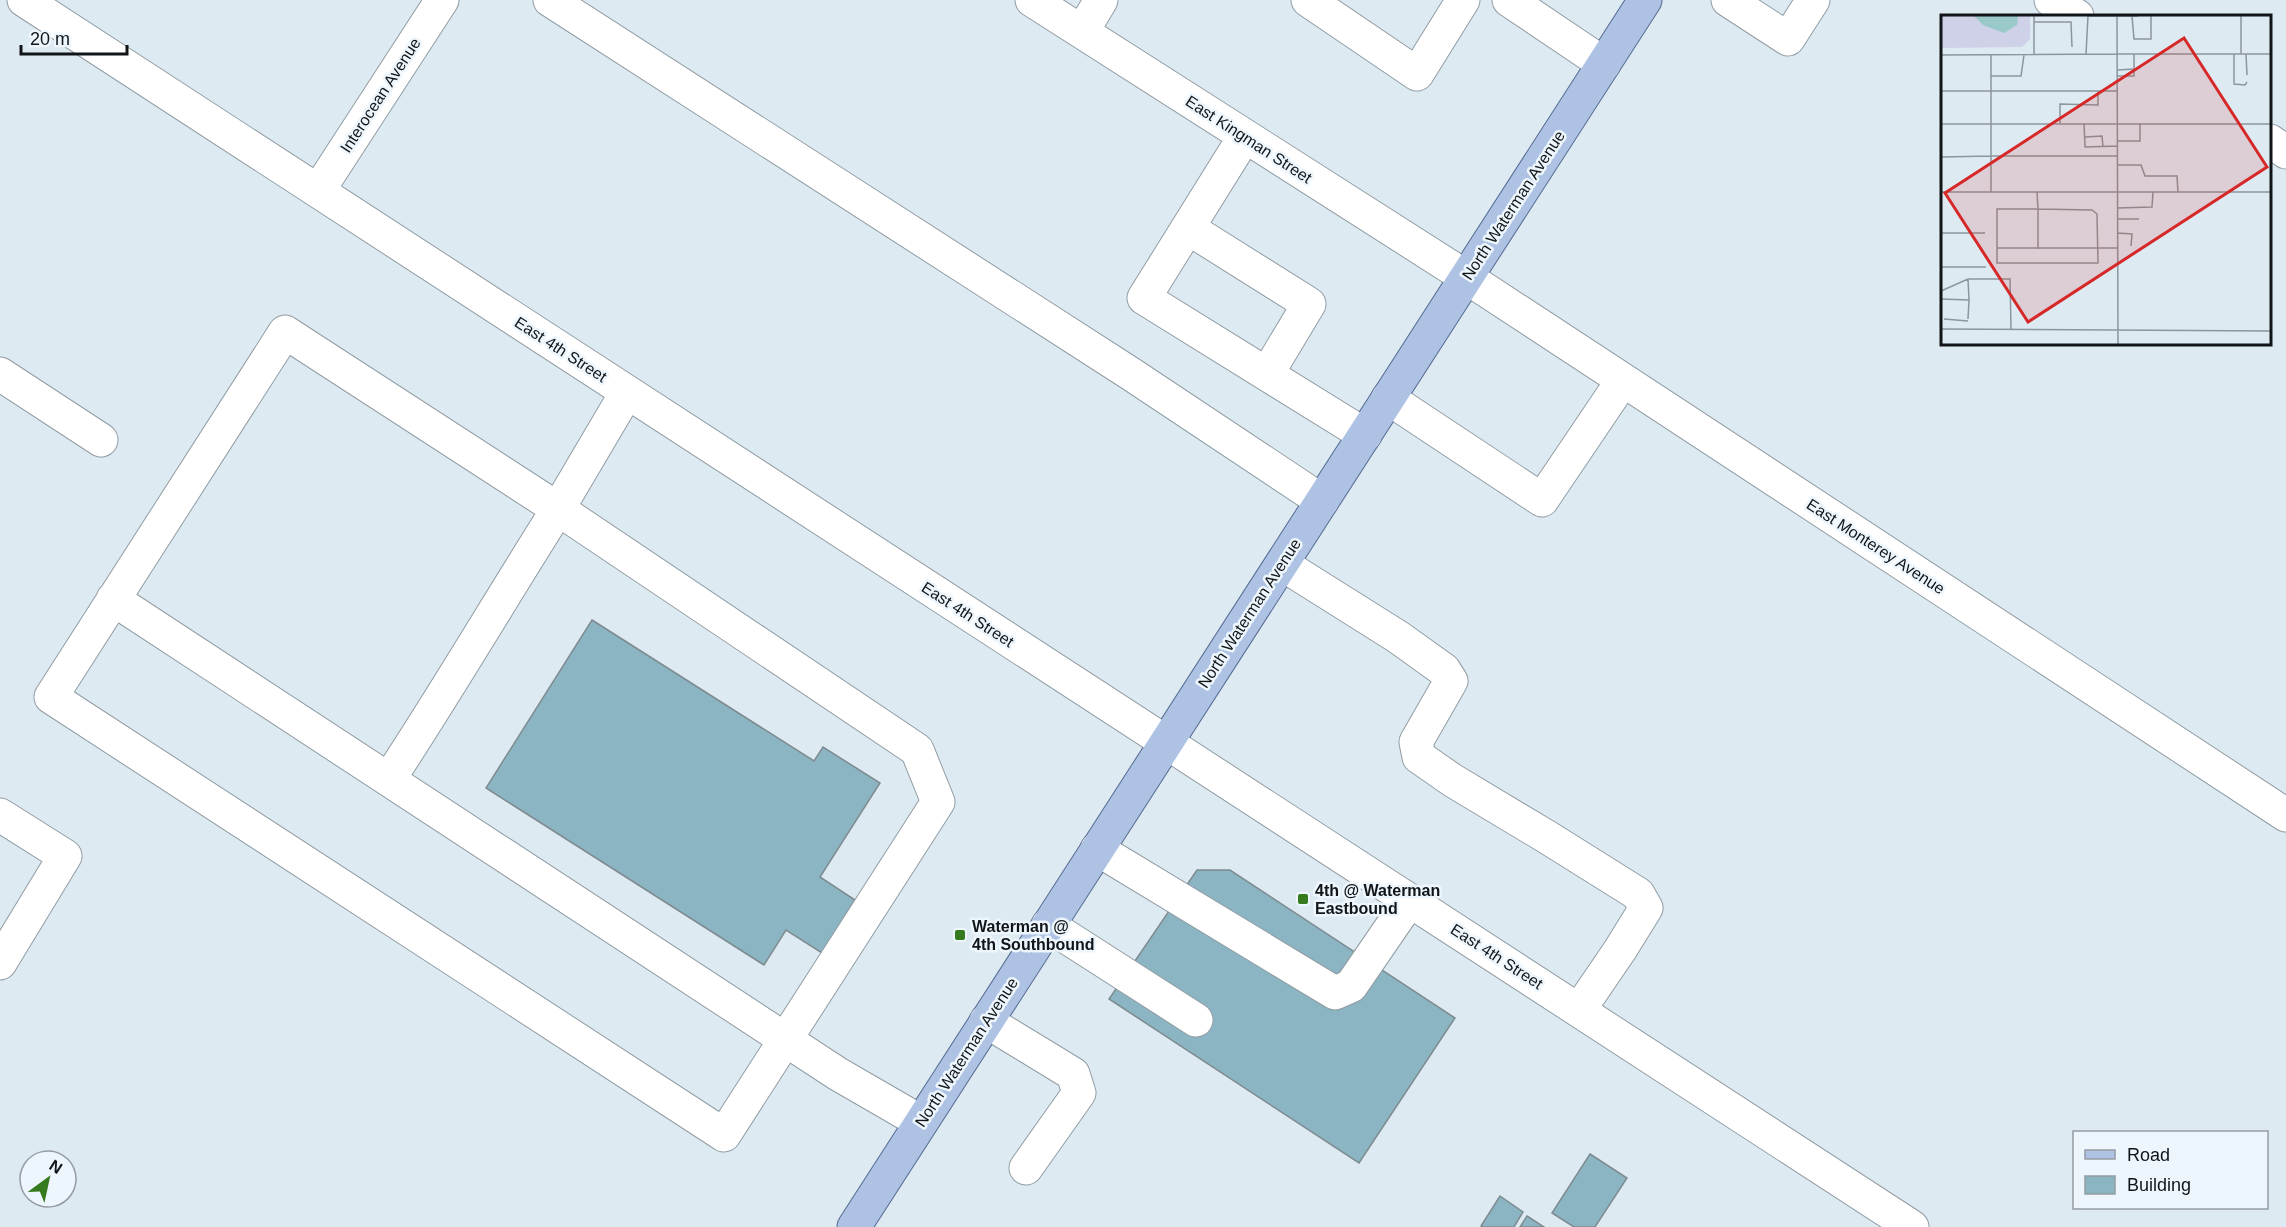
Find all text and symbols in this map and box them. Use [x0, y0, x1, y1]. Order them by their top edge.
inset map [1941, 15, 2271, 345]
scale bar [21, 18, 128, 56]
text: 20 m [30, 29, 70, 49]
street label: Interocean Avenue [337, 35, 424, 156]
street label: East Kingman Street [1183, 92, 1315, 187]
street label: North Waterman Avenue [1459, 127, 1568, 283]
street label: East 4th Street [512, 313, 610, 386]
street label: East Monterey Avenue [1804, 496, 1948, 597]
street label: North Waterman Avenue [1195, 535, 1304, 691]
street label: East 4th Street [919, 578, 1017, 651]
place label: 4th @ Waterman Eastbound [1315, 882, 1440, 917]
marker: 4th @ Waterman Eastbound [1296, 892, 1310, 906]
place label: Waterman @ 4th Southbound [972, 918, 1095, 953]
street label: East 4th Street [1448, 920, 1546, 993]
marker: Waterman @ 4th Southbound [953, 928, 967, 942]
street label: North Waterman Avenue [912, 974, 1021, 1130]
legend [2073, 1131, 2268, 1209]
text: Road [2127, 1145, 2170, 1165]
north arrow [18, 1149, 78, 1209]
text: N [46, 1157, 65, 1177]
text: Building [2127, 1175, 2191, 1195]

